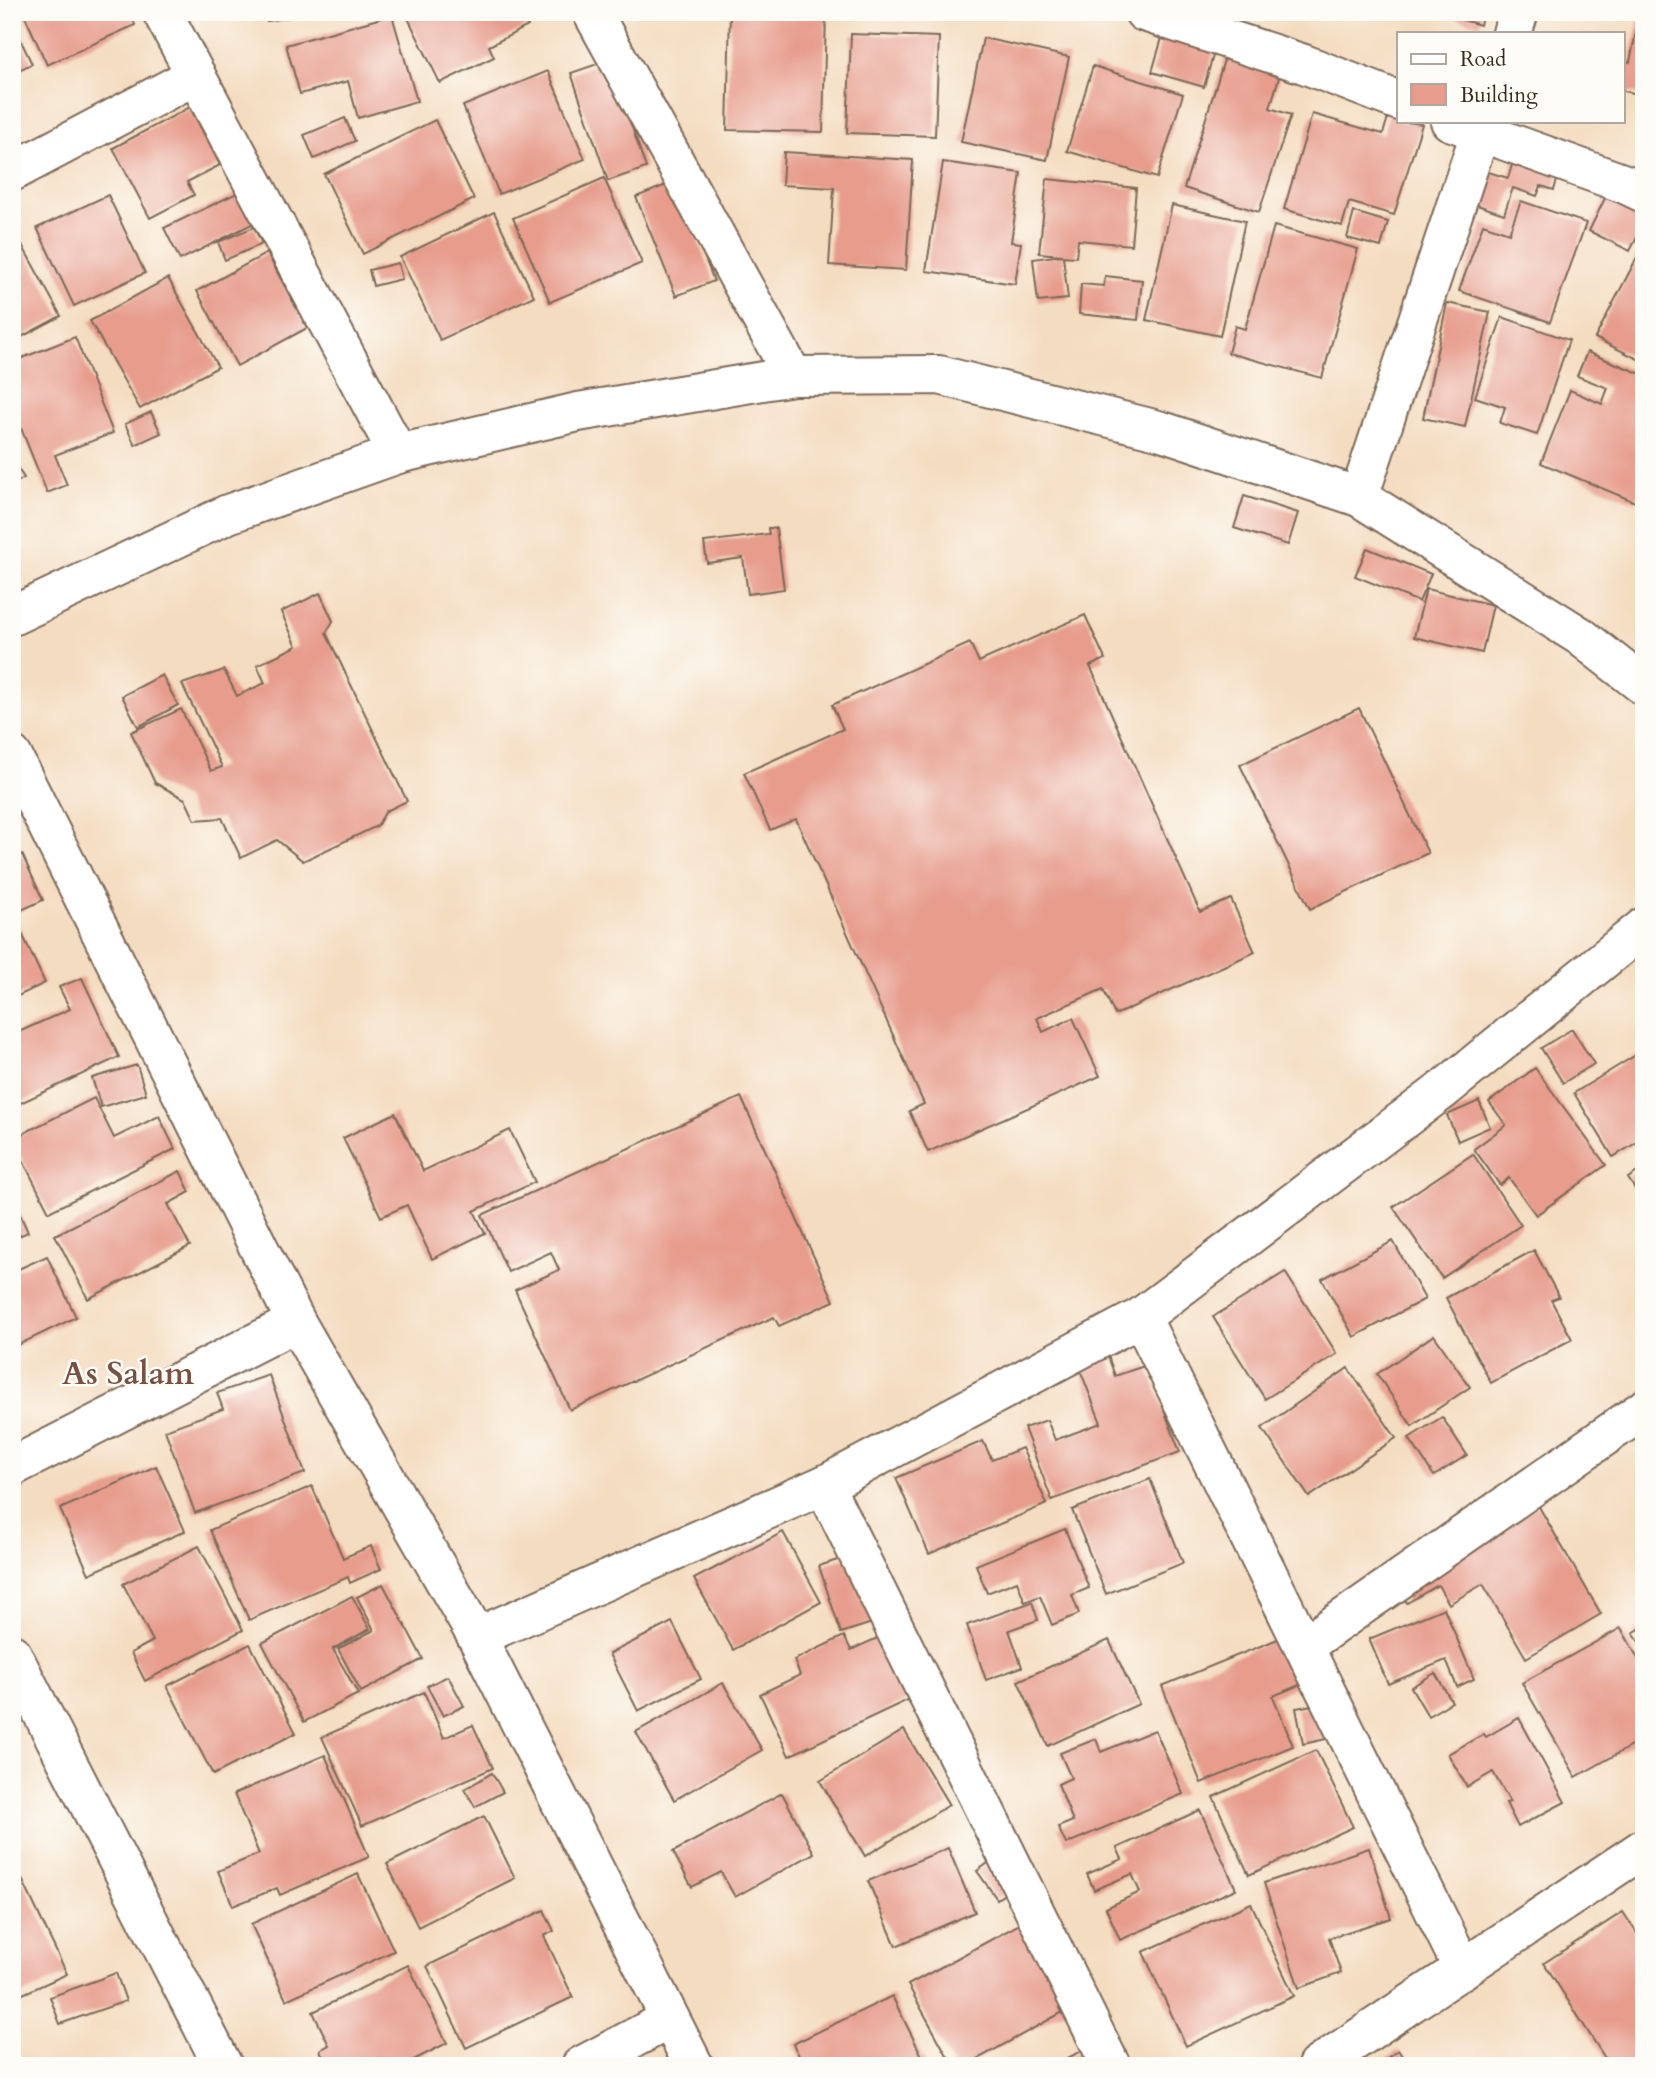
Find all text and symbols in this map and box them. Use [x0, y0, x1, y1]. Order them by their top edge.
legend [1397, 32, 1624, 122]
text: Road [1460, 45, 1506, 74]
text: Building [1460, 81, 1538, 110]
district label: As Salam [62, 1352, 195, 1396]

